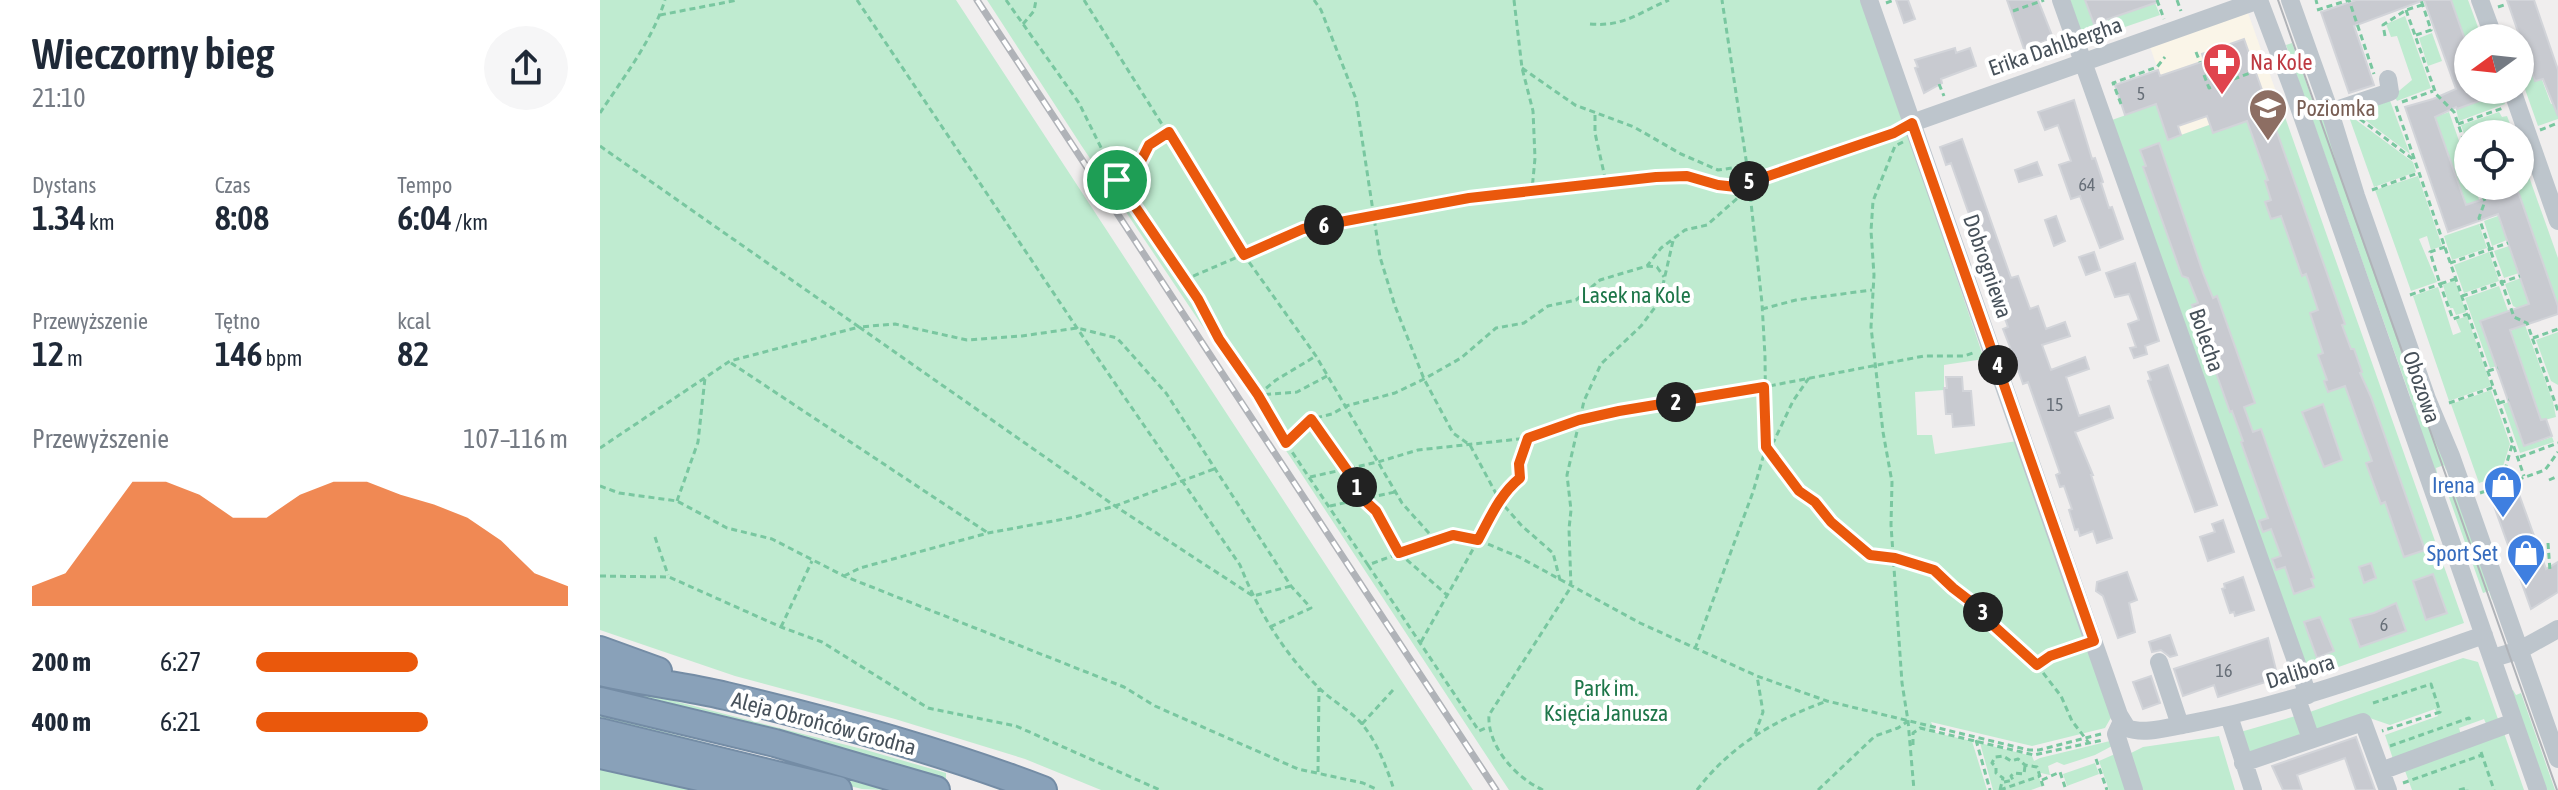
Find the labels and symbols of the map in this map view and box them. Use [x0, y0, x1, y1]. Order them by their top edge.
street label: Erika Dahlbergha [1985, 11, 2125, 81]
north arrow [2454, 24, 2534, 104]
pharmacy icon: Na Kole [2201, 41, 2243, 96]
place label: Na Kole [2250, 49, 2313, 75]
house number: 5 [2137, 83, 2145, 104]
school or university icon: Poziomka [2247, 87, 2289, 142]
place label: Poziomka [2296, 95, 2376, 121]
pin [1083, 146, 1151, 214]
pin: 5 [1729, 161, 1769, 201]
house number: 64 [2079, 174, 2095, 195]
pin: 6 [1304, 205, 1344, 245]
street label: Dobrogniewa [1958, 211, 2018, 321]
park label: Lasek na Kole [1581, 282, 1691, 308]
street label: Bolecha [2184, 305, 2230, 375]
pin: 4 [1978, 345, 2018, 385]
street label: Obozowa [2398, 348, 2446, 426]
pin: 2 [1656, 382, 1696, 422]
house number: 15 [2047, 394, 2063, 415]
shop icon: Irena [2482, 464, 2524, 519]
pin: 1 [1337, 467, 1377, 507]
place label: Irena [2432, 472, 2475, 498]
shop icon: Sport Set [2505, 532, 2547, 587]
place label: Sport Set [2427, 540, 2498, 566]
pin: 3 [1963, 592, 2003, 632]
house number: 6 [2380, 614, 2388, 635]
street label: Dalibora [2262, 648, 2338, 694]
house number: 16 [2216, 660, 2232, 681]
park label: Park im. Księcia Janusza [1544, 675, 1668, 726]
street label: Aleja Obrońców Grodna [729, 686, 919, 760]

